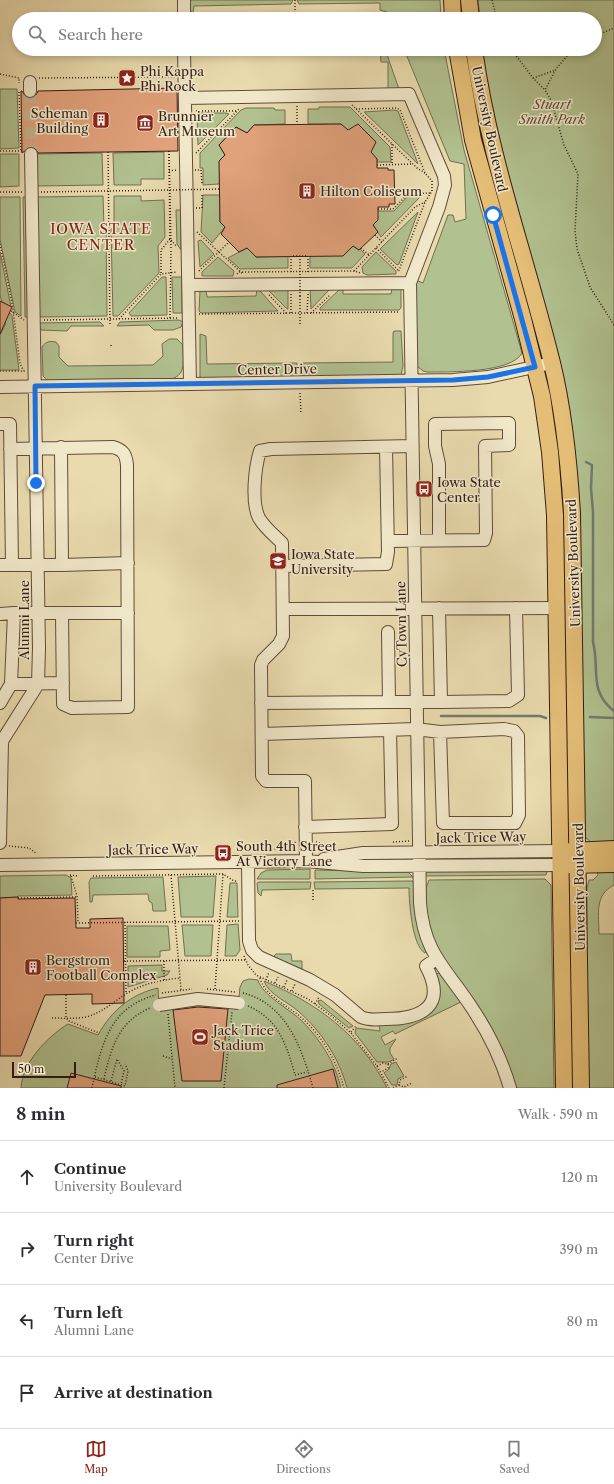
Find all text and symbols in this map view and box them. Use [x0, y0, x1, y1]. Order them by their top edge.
search box [12, 12, 602, 56]
icon: search [26, 23, 48, 45]
text: Search here [58, 25, 143, 44]
place label: Phi Kappa Phi Rock [140, 63, 204, 94]
street label: University Boulevard [469, 65, 511, 193]
place icon: Phi Kappa Phi Rock [117, 68, 137, 88]
park label: Stuart Smith Park [518, 96, 585, 127]
place label: Scheman Building [31, 105, 88, 136]
place label: Brunnier Art Museum [157, 108, 235, 139]
building icon: Scheman Building [91, 110, 111, 130]
museum icon: Brunnier Art Museum [135, 113, 155, 133]
building icon: Hilton Coliseum [297, 181, 317, 201]
place label: Hilton Coliseum [320, 183, 422, 199]
route start [484, 206, 502, 224]
district label: IOWA STATE CENTER [50, 220, 152, 254]
street label: Center Drive [237, 360, 317, 378]
route end [27, 474, 45, 492]
place label: Iowa State Center [437, 474, 501, 505]
bus stop icon: Iowa State Center [414, 479, 434, 499]
street label: University Boulevard [563, 499, 583, 627]
place label: Iowa State University [291, 546, 355, 577]
school or university icon: Iowa State University [268, 551, 288, 571]
street label: Alumni Lane [16, 580, 32, 661]
street label: CyTown Lane [392, 581, 410, 667]
street label: University Boulevard [570, 823, 588, 951]
street label: Jack Trice Way [433, 828, 527, 846]
place label: South 4th Street At Victory Lane [235, 838, 337, 869]
street label: Jack Trice Way [105, 840, 199, 858]
bus stop icon: South 4th Street At Victory Lane [213, 843, 233, 863]
place label: Bergstrom Football Complex [46, 952, 157, 983]
building icon: Bergstrom Football Complex [23, 957, 43, 977]
place label: Jack Trice Stadium [211, 1022, 274, 1053]
sports icon: Jack Trice Stadium [190, 1027, 210, 1047]
scale bar [12, 1060, 76, 1079]
text: 50 m [18, 1062, 44, 1076]
text: 8 min [16, 1104, 65, 1124]
text: Walk · 590 m [518, 1106, 598, 1122]
text: Continue [54, 1159, 126, 1178]
icon: ahead [16, 1166, 38, 1188]
text: 120 m [561, 1169, 598, 1185]
text: University Boulevard [54, 1178, 182, 1194]
text: Turn right [54, 1231, 134, 1250]
icon: right [16, 1238, 38, 1260]
text: 390 m [559, 1241, 598, 1257]
text: Center Drive [54, 1250, 134, 1266]
text: Turn left [54, 1303, 123, 1322]
icon: left [16, 1310, 38, 1332]
text: 80 m [566, 1313, 598, 1329]
text: Alumni Lane [54, 1322, 134, 1338]
icon: arrive [16, 1382, 38, 1404]
text: Arrive at destination [54, 1383, 213, 1402]
tab: Map [84, 1438, 108, 1476]
tab: Directions [276, 1438, 331, 1476]
tab: Saved [499, 1438, 530, 1476]

